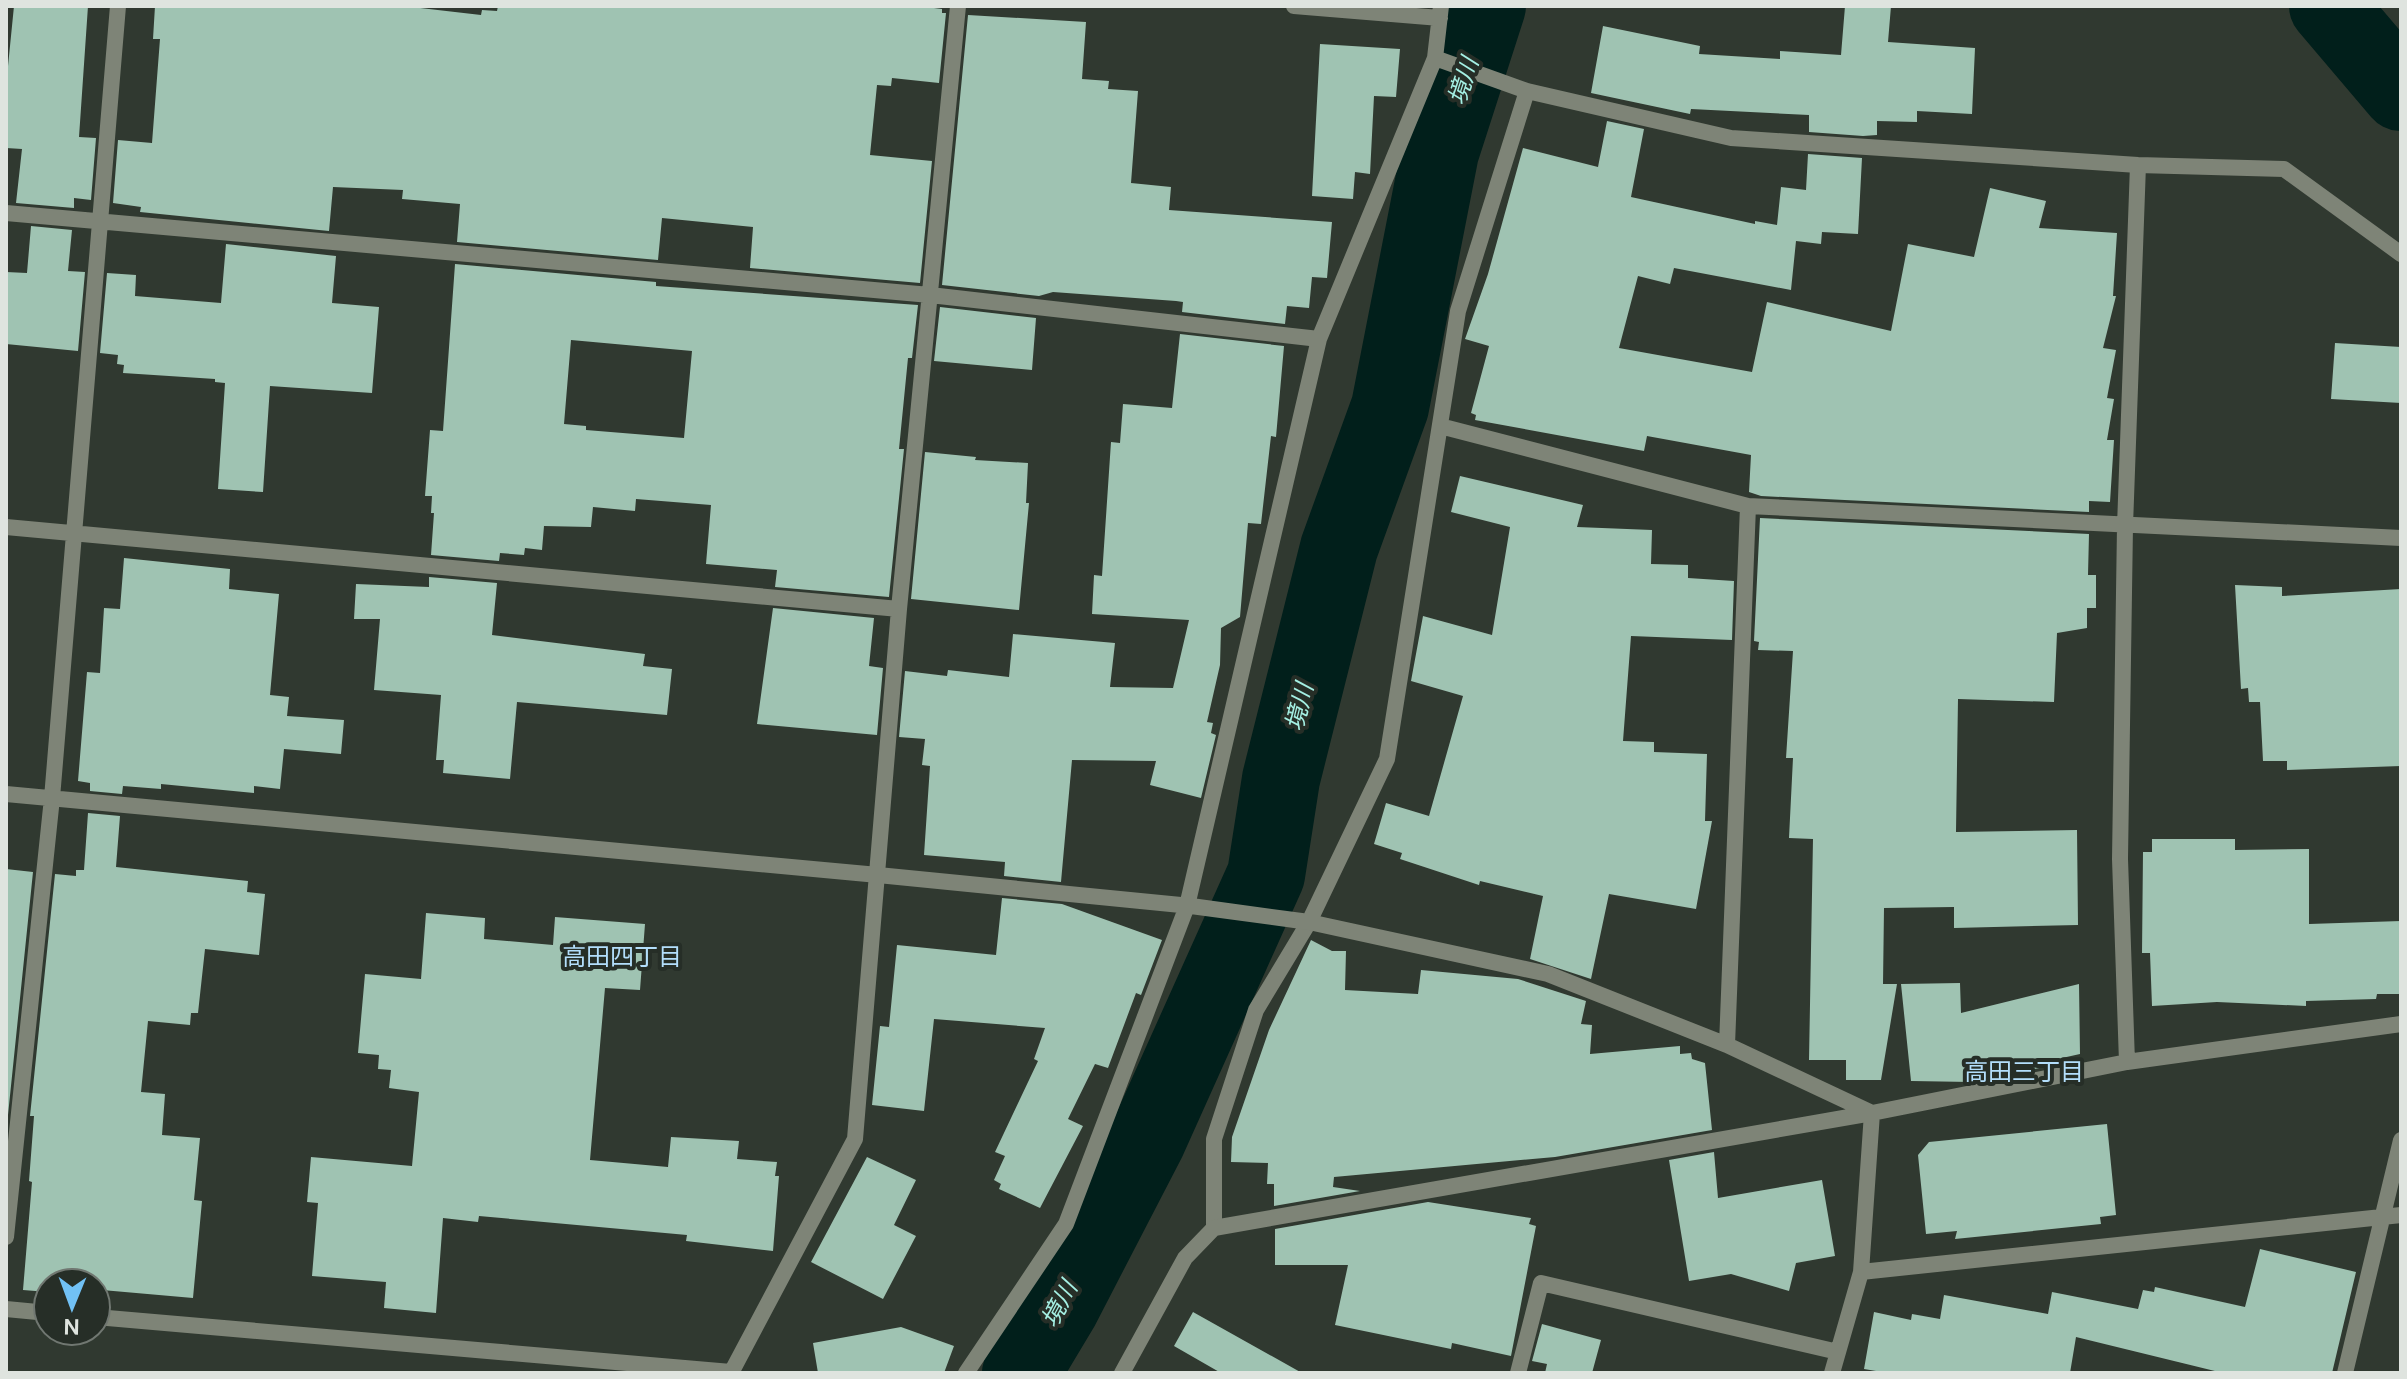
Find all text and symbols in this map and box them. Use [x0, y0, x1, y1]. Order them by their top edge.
water label: 境川 [1441, 51, 1486, 109]
water label: 境川 [1278, 677, 1321, 734]
district label: 高田四丁目 [562, 941, 682, 972]
district label: 高田三丁目 [1964, 1056, 2084, 1087]
north arrow [32, 1267, 112, 1347]
water label: 境川 [1034, 1273, 1085, 1332]
text: N [63, 1312, 80, 1341]

